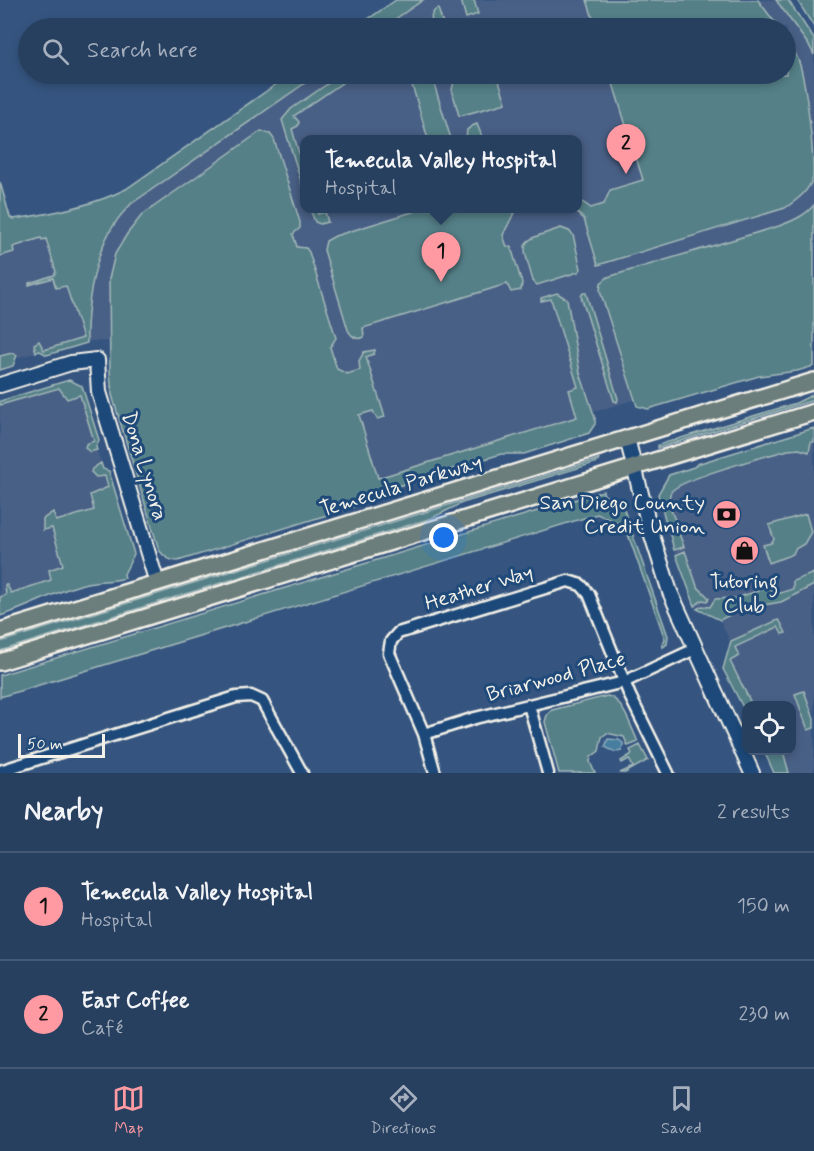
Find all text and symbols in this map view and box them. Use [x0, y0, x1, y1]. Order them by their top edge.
search box [18, 18, 796, 84]
icon: search [39, 35, 72, 68]
text: Search here [87, 37, 198, 65]
pin: 2 [606, 124, 646, 174]
popup [300, 135, 582, 213]
text: Temecula Valley Hospital [325, 147, 557, 175]
text: Hospital [325, 175, 396, 202]
pin: 1 [422, 232, 460, 282]
street label: Dona Lynora [114, 408, 174, 524]
street label: Temecula Parkway [316, 448, 486, 524]
place label: San Diego County Credit Union [540, 489, 706, 541]
bank icon: San Diego County Credit Union [710, 499, 742, 531]
your location [429, 523, 458, 552]
shop icon: Tutoring Club [728, 535, 760, 567]
street label: Heather Way [421, 558, 537, 618]
place label: Tutoring Club [710, 568, 778, 620]
street label: Briarwood Place [483, 645, 629, 709]
map controls [742, 701, 796, 755]
button: locate [742, 701, 796, 755]
scale bar [18, 731, 105, 758]
text: 50 m [27, 734, 63, 755]
text: Nearby [24, 795, 103, 829]
text: 2 results [717, 799, 790, 826]
text: Temecula Valley Hospital [81, 879, 313, 907]
text: 1 [39, 893, 48, 920]
text: 150 m [737, 893, 790, 920]
text: Hospital [81, 907, 152, 934]
text: East Coffee [81, 987, 189, 1015]
text: 2 [39, 1001, 48, 1028]
text: 230 m [738, 1001, 790, 1028]
text: Café [81, 1015, 123, 1042]
tab: Map [112, 1082, 145, 1139]
tab: Directions [370, 1082, 436, 1139]
tab: Saved [661, 1082, 702, 1139]

